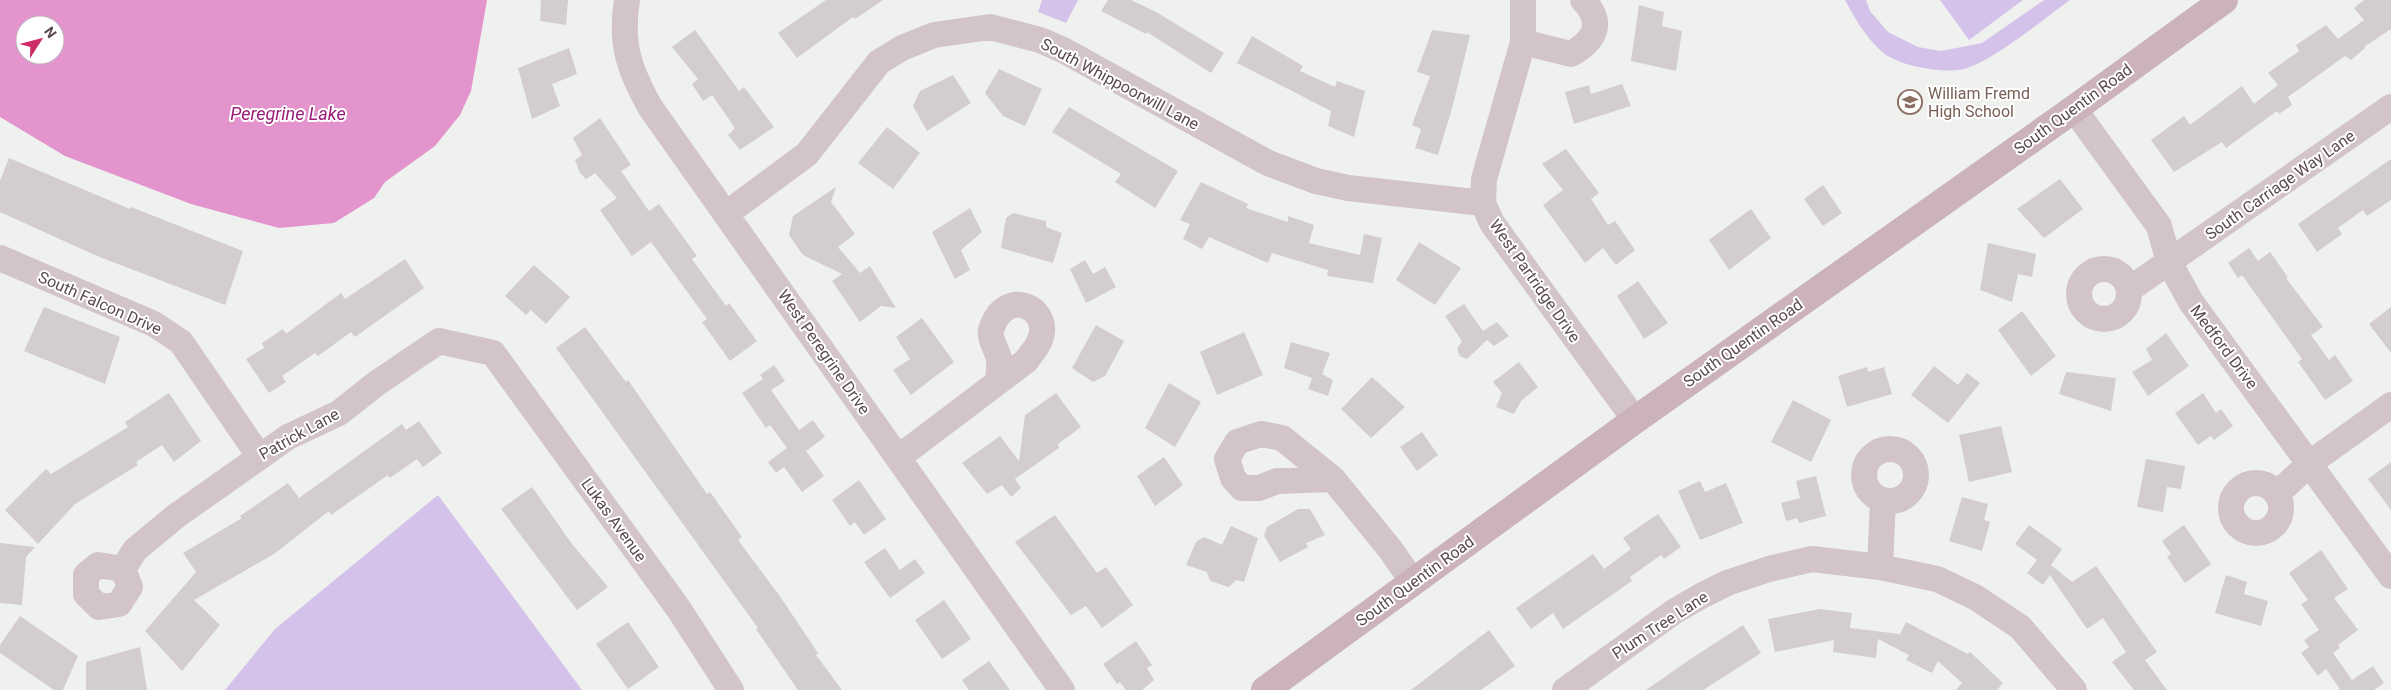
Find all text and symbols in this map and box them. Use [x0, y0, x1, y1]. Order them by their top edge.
north arrow [15, 15, 65, 65]
text: N [41, 24, 60, 41]
street label: South Whippoorwill Lane [1038, 34, 1202, 134]
street label: South Quentin Road [2010, 60, 2136, 158]
place label: William Fremd High School [1928, 84, 2030, 121]
school or university icon: William Fremd High School [1897, 89, 1923, 115]
water label: Peregrine Lake [230, 103, 346, 124]
street label: South Carriage Way Lane [2202, 126, 2358, 244]
street label: West Partridge Drive [1486, 216, 1584, 346]
street label: South Falcon Drive [35, 267, 165, 339]
street label: West Peregrine Drive [774, 286, 874, 418]
street label: South Quentin Road [1680, 295, 1806, 391]
street label: Medford Drive [2186, 301, 2262, 393]
street label: Patrick Lane [256, 404, 342, 464]
street label: Lukas Avenue [577, 475, 651, 565]
street label: South Quentin Road [1352, 532, 1478, 630]
street label: Plum Tree Lane [1609, 587, 1711, 663]

